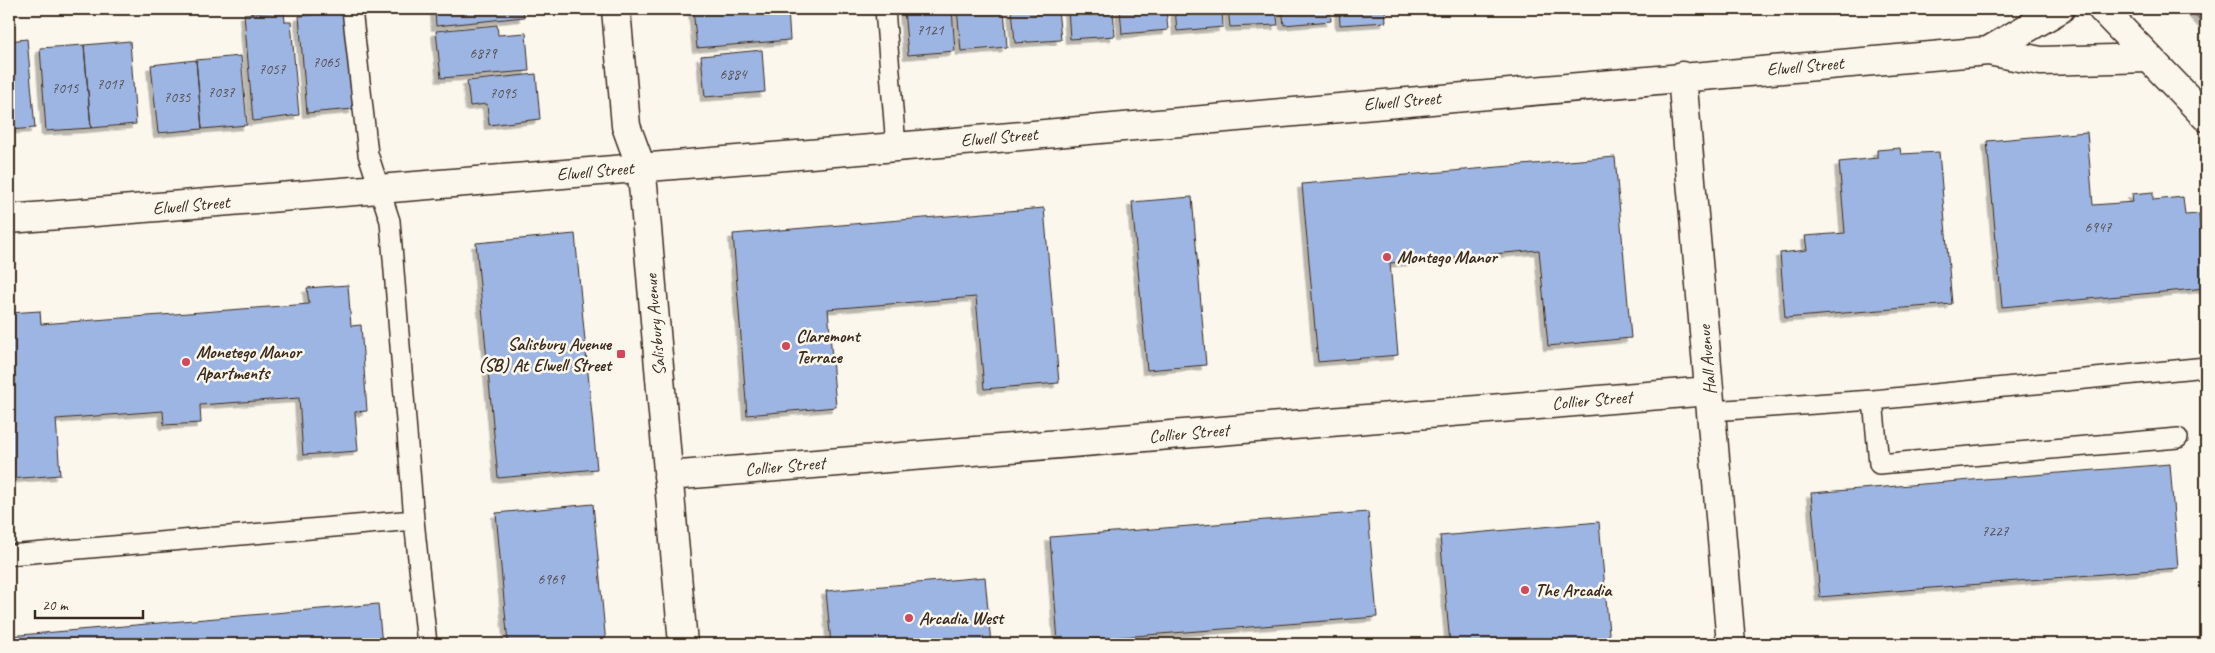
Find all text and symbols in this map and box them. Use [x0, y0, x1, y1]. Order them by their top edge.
house number: 7121 [916, 21, 945, 40]
house number: 6879 [469, 44, 498, 63]
street label: Elwell Street [1766, 52, 1846, 80]
house number: 7065 [312, 53, 341, 72]
house number: 7057 [258, 60, 287, 79]
house number: 6884 [719, 65, 748, 84]
house number: 7017 [96, 75, 125, 94]
house number: 7015 [51, 79, 80, 98]
house number: 7037 [207, 83, 236, 102]
house number: 7095 [489, 84, 518, 103]
street label: Elwell Street [1363, 87, 1443, 115]
house number: 7035 [163, 88, 192, 107]
street label: Elwell Street [960, 123, 1040, 151]
street label: Elwell Street [556, 157, 636, 185]
street label: Elwell Street [152, 191, 232, 219]
house number: 6947 [2084, 218, 2113, 237]
place label: Montego Manor [1397, 246, 1499, 268]
marker: Montego Manor [1381, 251, 1393, 263]
street label: Salisbury Avenue [640, 272, 670, 377]
street label: Hall Avenue [1693, 323, 1721, 396]
place label: Claremont Terrace [796, 325, 861, 368]
place label: Salisbury Avenue (SB) At Elwell Street [478, 333, 613, 376]
marker: Claremont Terrace [780, 340, 792, 352]
place label: Monetego Manor Apartments [196, 341, 304, 384]
marker: Salisbury Avenue (SB) At Elwell Street [615, 348, 627, 360]
marker: Monetego Manor Apartments [180, 356, 192, 368]
street label: Collier Street [1551, 385, 1636, 414]
street label: Collier Street [1148, 418, 1233, 447]
street label: Collier Street [744, 451, 829, 480]
house number: 7227 [1981, 522, 2010, 541]
house number: 6969 [537, 570, 566, 589]
place label: The Arcadia [1535, 579, 1613, 601]
marker: The Arcadia [1519, 584, 1531, 596]
scale bar [35, 588, 142, 620]
text: 20 m [42, 596, 69, 615]
place label: Arcadia West [919, 607, 1005, 629]
marker: Arcadia West [903, 612, 915, 624]

